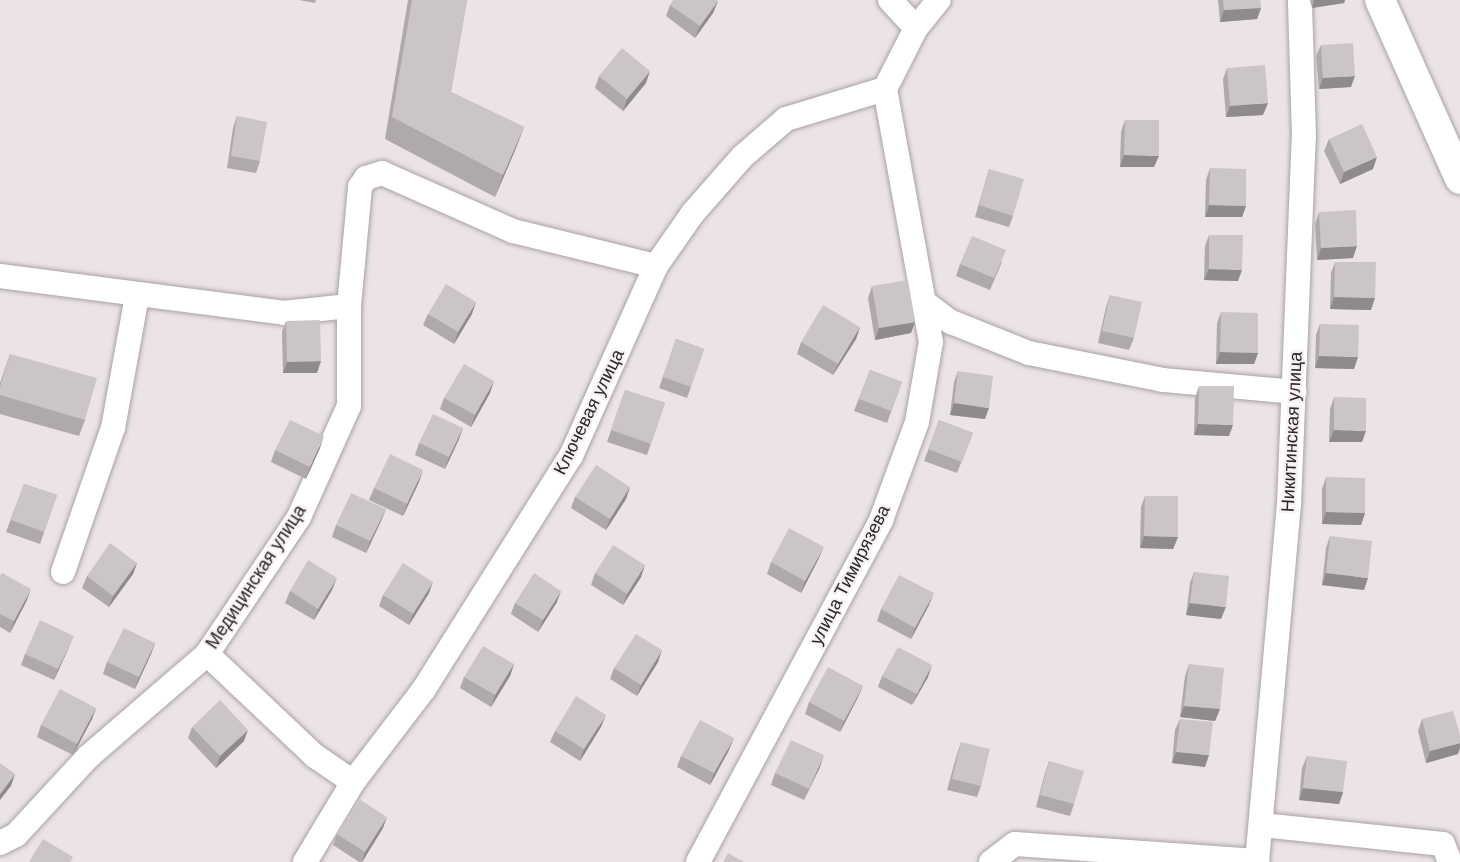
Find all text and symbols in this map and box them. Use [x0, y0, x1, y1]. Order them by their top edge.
street label: Ключевая улица [549, 346, 629, 478]
street label: Никитинская улица [1277, 351, 1307, 513]
street label: Медицинская улица [201, 501, 311, 653]
street label: улица Тимирязева [805, 501, 895, 649]

